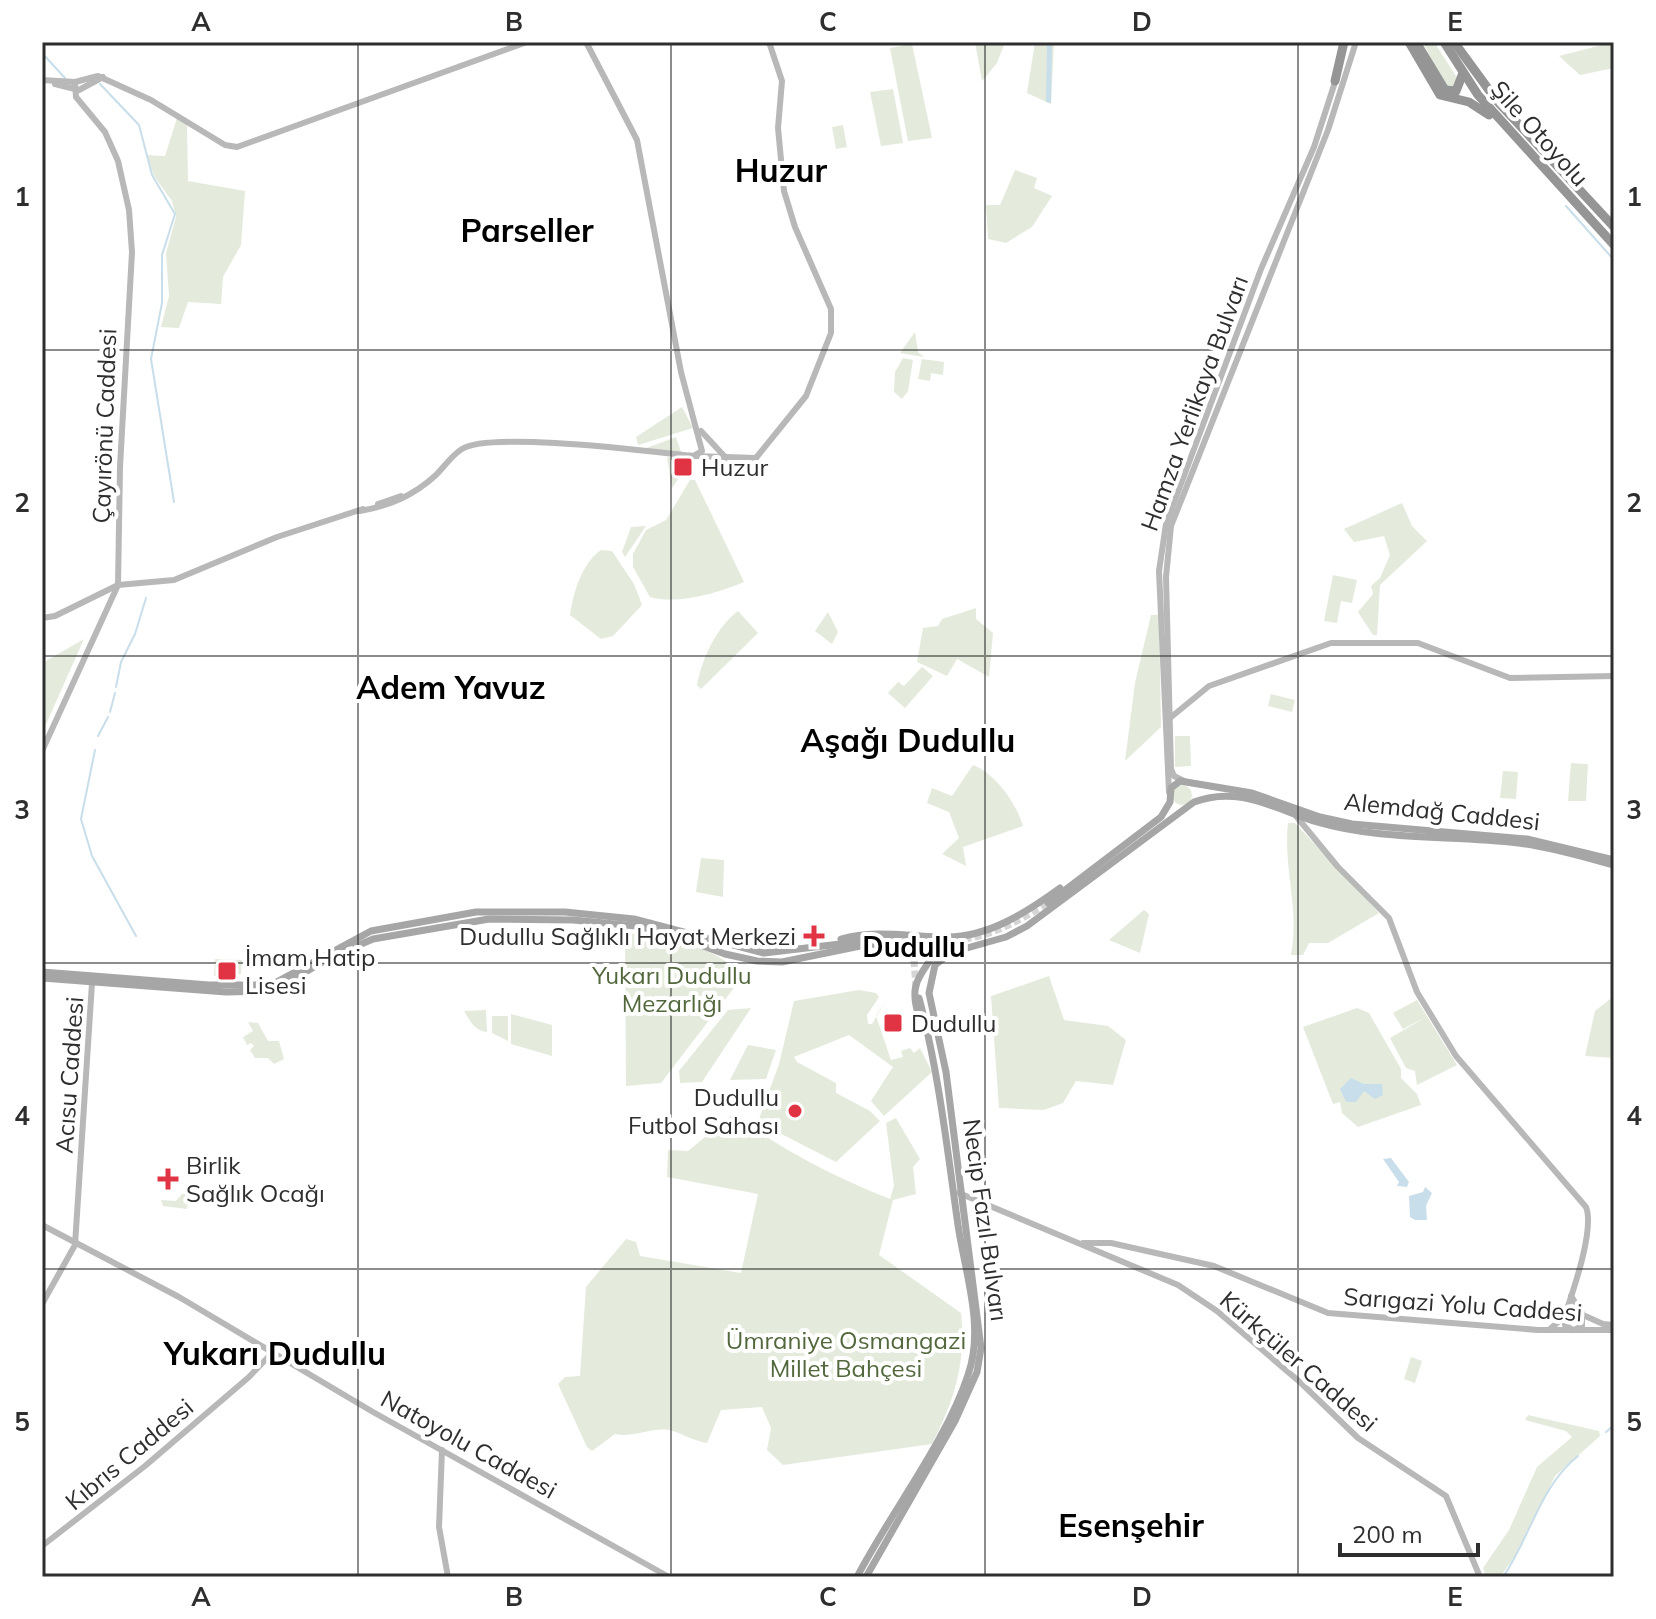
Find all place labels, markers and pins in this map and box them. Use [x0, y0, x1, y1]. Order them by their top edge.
place label: Huzur [701, 452, 769, 482]
marker: Huzur [672, 456, 694, 478]
place label: Dudullu Sağlıklı Hayat Merkezi [459, 921, 796, 951]
marker: Dudullu Sağlıklı Hayat Merkezi [803, 925, 825, 947]
place label: İmam Hatip Lisesi [245, 942, 375, 1000]
marker: İmam Hatip Lisesi [216, 960, 238, 982]
place label: Dudullu [911, 1008, 996, 1038]
marker: Dudullu [882, 1012, 904, 1034]
place label: Dudullu Futbol Sahası [628, 1082, 779, 1140]
marker: Dudullu Futbol Sahası [786, 1102, 804, 1120]
place label: Birlik Sağlık Ocağı [186, 1150, 325, 1208]
marker: Birlik Sağlık Ocağı [157, 1168, 179, 1190]

